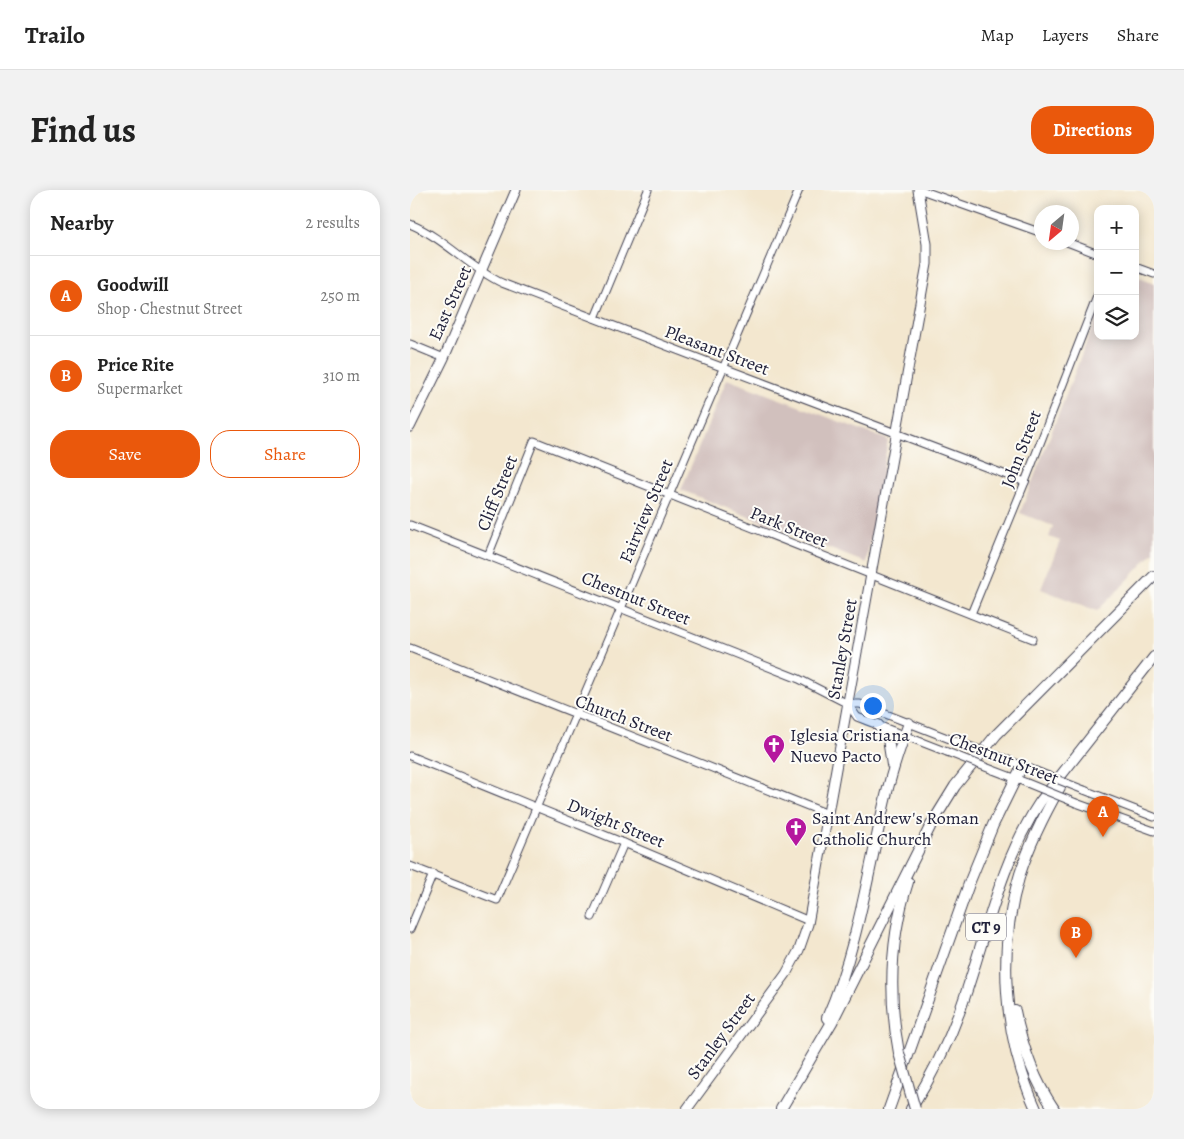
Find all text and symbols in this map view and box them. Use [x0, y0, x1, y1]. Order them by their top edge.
text: Trailo [25, 19, 85, 51]
text: Map [981, 23, 1014, 47]
text: Layers [1042, 23, 1089, 47]
text: Share [1117, 23, 1159, 47]
text: Find us [30, 106, 136, 154]
button: Directions [1031, 106, 1154, 154]
north arrow [1034, 205, 1079, 250]
map controls [1094, 205, 1139, 340]
button: + [1094, 205, 1139, 250]
text: Nearby [50, 209, 113, 237]
text: 2 results [305, 212, 360, 234]
button: − [1094, 250, 1139, 295]
street label: East Street [423, 262, 477, 344]
text: Goodwill [97, 272, 169, 298]
text: A [61, 285, 71, 307]
text: 250 m [321, 285, 360, 307]
button: layers [1094, 295, 1139, 340]
text: Shop · Chestnut Street [97, 298, 242, 320]
street label: Pleasant Street [661, 319, 773, 381]
text: Price Rite [97, 352, 174, 378]
text: B [61, 365, 71, 387]
text: 310 m [323, 365, 360, 387]
text: Supermarket [97, 378, 183, 400]
street label: John Street [995, 407, 1047, 491]
button: Save [50, 430, 200, 478]
button: Share [210, 430, 360, 478]
street label: Cliff Street [471, 451, 523, 535]
street label: Fairview Street [613, 455, 679, 567]
street label: Park Street [747, 501, 831, 553]
street label: Chestnut Street [578, 565, 694, 631]
street label: Stanley Street [821, 597, 863, 701]
street label: Church Street [572, 688, 676, 748]
your location [860, 693, 886, 719]
place label: Iglesia Cristiana Nuevo Pacto [790, 723, 910, 768]
street label: Chestnut Street [946, 726, 1062, 790]
church icon: Iglesia Cristiana Nuevo Pacto [762, 733, 786, 764]
street label: Dwight Street [564, 793, 668, 853]
pin: A [1087, 796, 1119, 837]
place label: Saint Andrew's Roman Catholic Church [812, 806, 979, 851]
church icon: Saint Andrew's Roman Catholic Church [784, 816, 808, 847]
road number: CT 9 [966, 914, 1006, 940]
pin: B [1060, 917, 1092, 958]
street label: Stanley Street [681, 988, 761, 1084]

